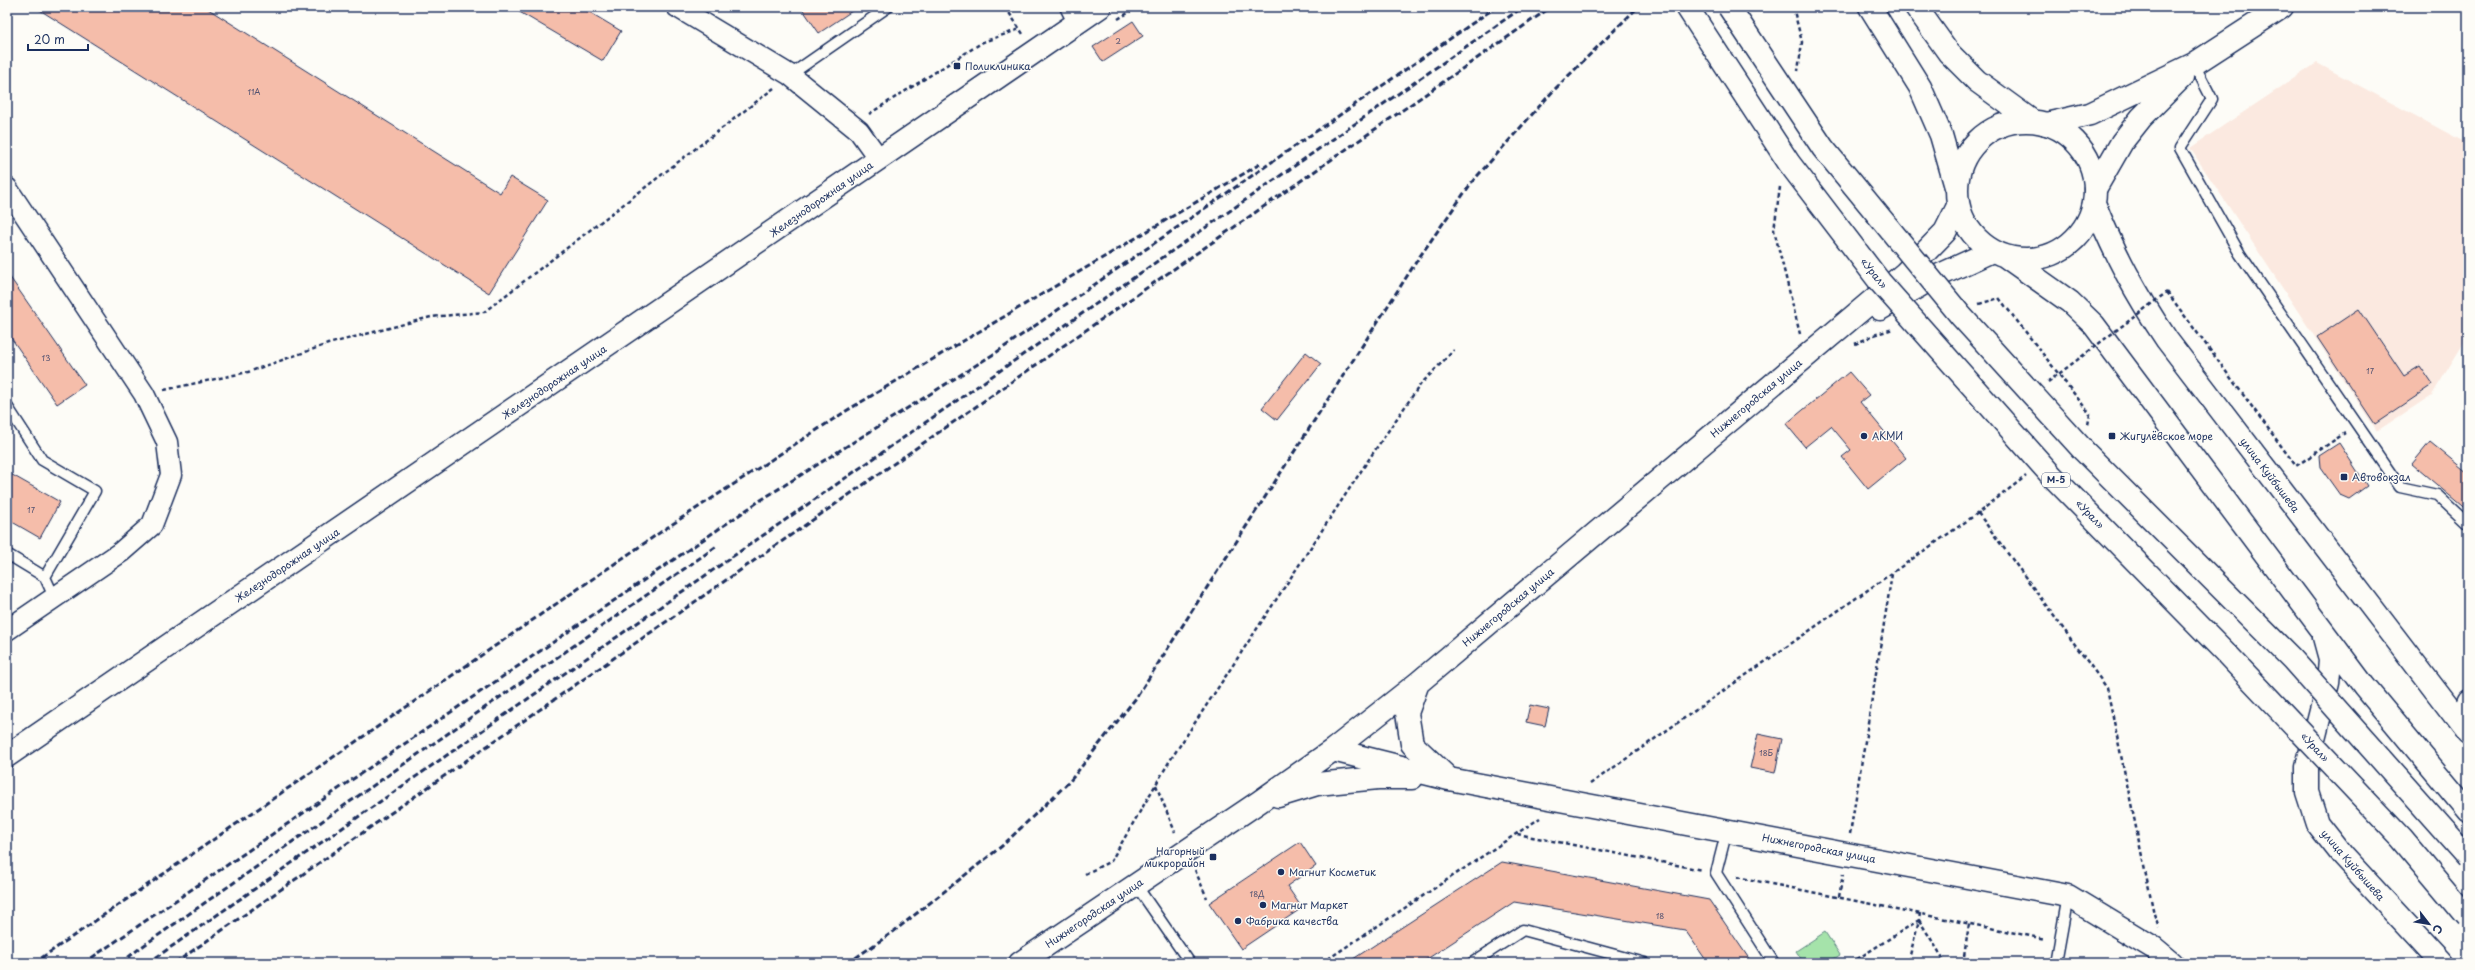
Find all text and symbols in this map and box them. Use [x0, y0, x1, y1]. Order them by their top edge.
scale bar [28, 26, 88, 52]
text: 20 m [34, 30, 65, 48]
house number: 2 [1115, 35, 1121, 47]
place label: Поликлиника [965, 58, 1031, 73]
marker: Поликлиника [952, 61, 962, 71]
house number: 11А [248, 86, 260, 98]
street label: Железнодорожная улица [766, 157, 876, 240]
street label: «Урал» [1857, 254, 1892, 291]
street label: Железнодорожная улица [498, 340, 610, 422]
house number: 13 [42, 352, 50, 364]
street label: Нижнегородская улица [1707, 354, 1805, 440]
house number: 17 [2366, 365, 2375, 377]
place label: АКМИ [1872, 428, 1903, 443]
place label: Жигулёвское море [2119, 428, 2214, 443]
marker: АКМИ [1859, 431, 1869, 441]
marker: Жигулёвское море [2107, 431, 2117, 441]
street label: улица Куйбышева [2237, 434, 2304, 516]
place label: Автовокзал [2352, 469, 2411, 484]
marker: Автовокзал [2339, 472, 2349, 482]
road number: М-5 [2042, 473, 2070, 487]
street label: «Урал» [2073, 496, 2108, 532]
house number: 17 [27, 504, 36, 516]
street label: Железнодорожная улица [231, 523, 343, 605]
street label: Нижнегородская улица [1459, 563, 1557, 649]
street label: «Урал» [2298, 729, 2333, 765]
house number: 18Б [1759, 747, 1773, 759]
street label: улица Куйбышева [2318, 826, 2389, 904]
street label: Нижнегородская улица [1761, 829, 1878, 866]
place label: Нагорный микрорайон [1144, 843, 1205, 870]
marker: Нагорный микрорайон [1208, 852, 1218, 862]
place label: Магнит Косметик [1289, 864, 1376, 879]
marker: Магнит Косметик [1276, 867, 1286, 877]
street label: Нижнегородская улица [1042, 874, 1146, 951]
house number: 18Д [1250, 888, 1265, 900]
place label: Магнит Маркет [1271, 897, 1348, 912]
marker: Магнит Маркет [1258, 900, 1268, 910]
north arrow [2409, 904, 2449, 944]
house number: 18 [1656, 910, 1664, 922]
place label: Фабрика качества [1246, 913, 1339, 928]
marker: Фабрика качества [1233, 916, 1243, 926]
text: С [2429, 921, 2447, 937]

